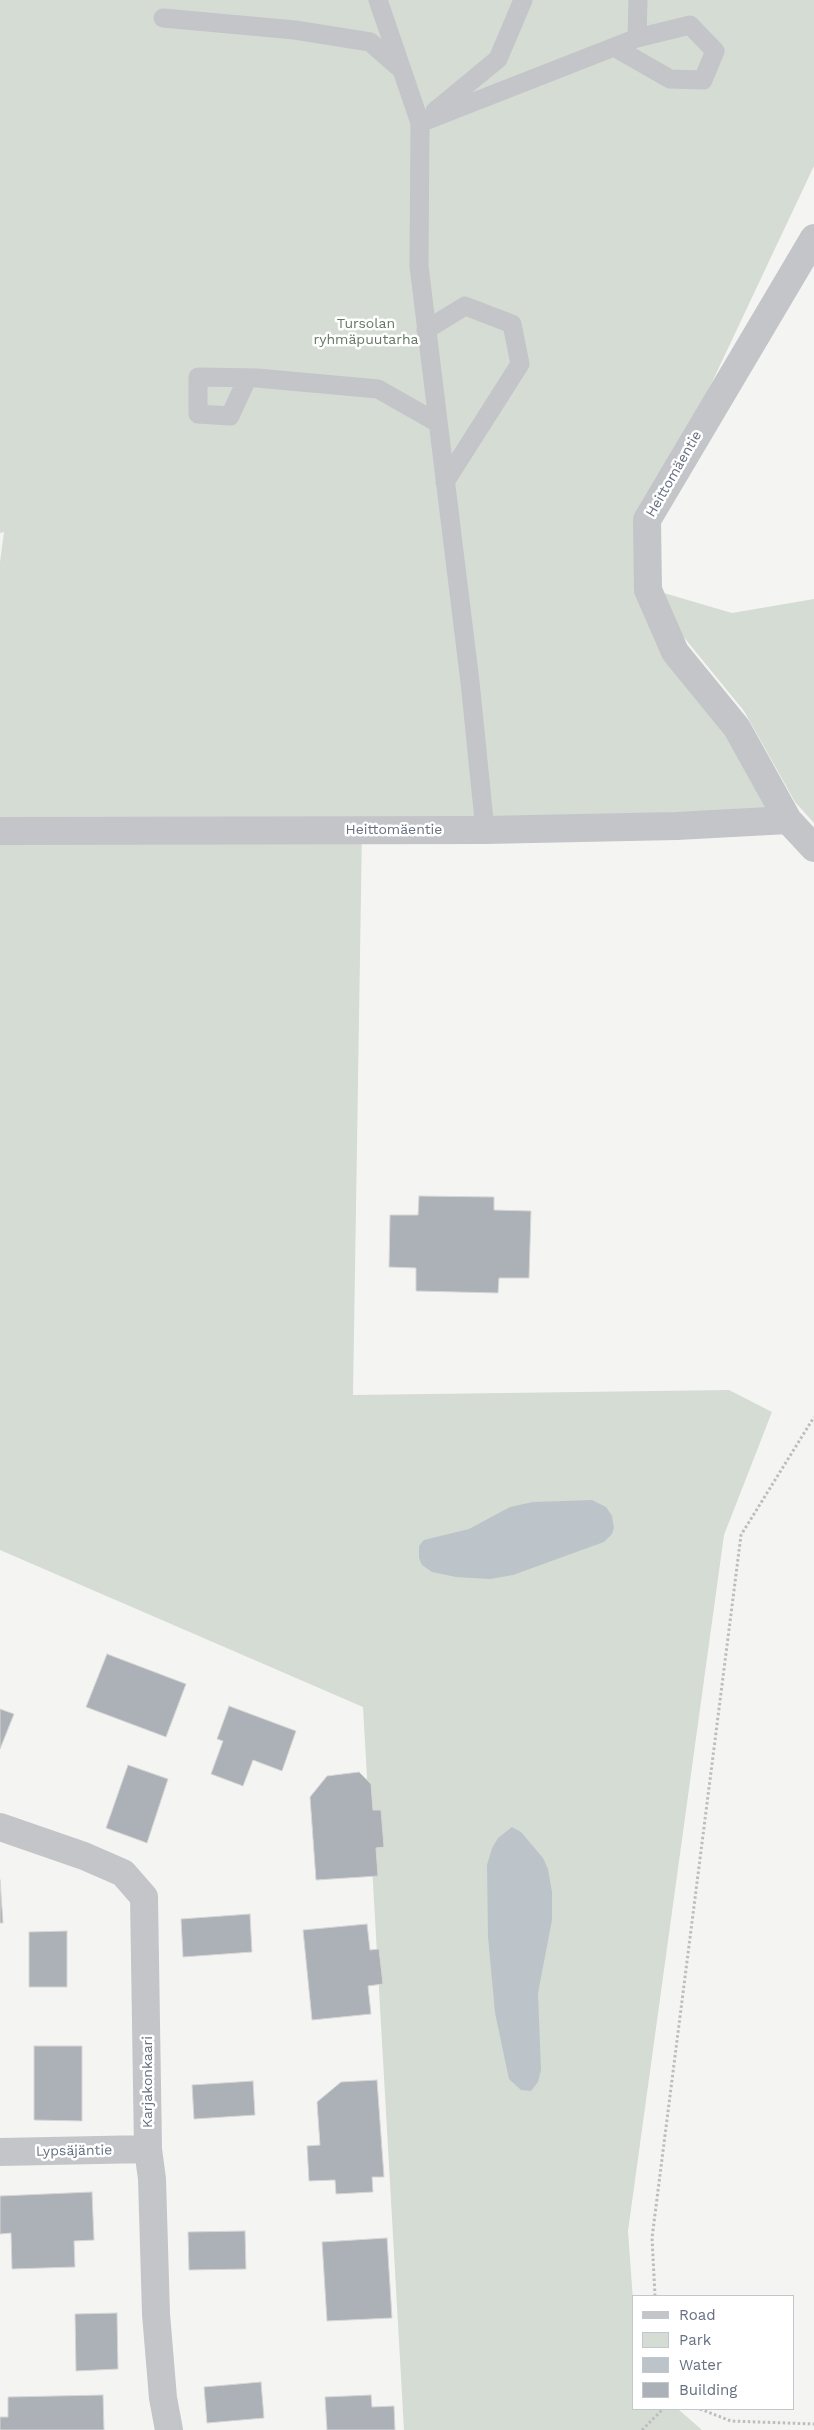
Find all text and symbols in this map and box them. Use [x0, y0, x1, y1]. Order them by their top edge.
park label: Tursolan ryhmäpuutarha [313, 316, 419, 348]
street label: Heittomäentie [643, 428, 705, 520]
street label: Heittomäentie [346, 822, 442, 838]
street label: Karjakonkaari [140, 2036, 156, 2128]
street label: Lypsäjäntie [36, 2142, 112, 2160]
legend [632, 2295, 794, 2410]
text: Road [679, 2306, 716, 2324]
text: Park [679, 2331, 711, 2349]
text: Water [679, 2356, 722, 2374]
text: Building [679, 2381, 737, 2399]

